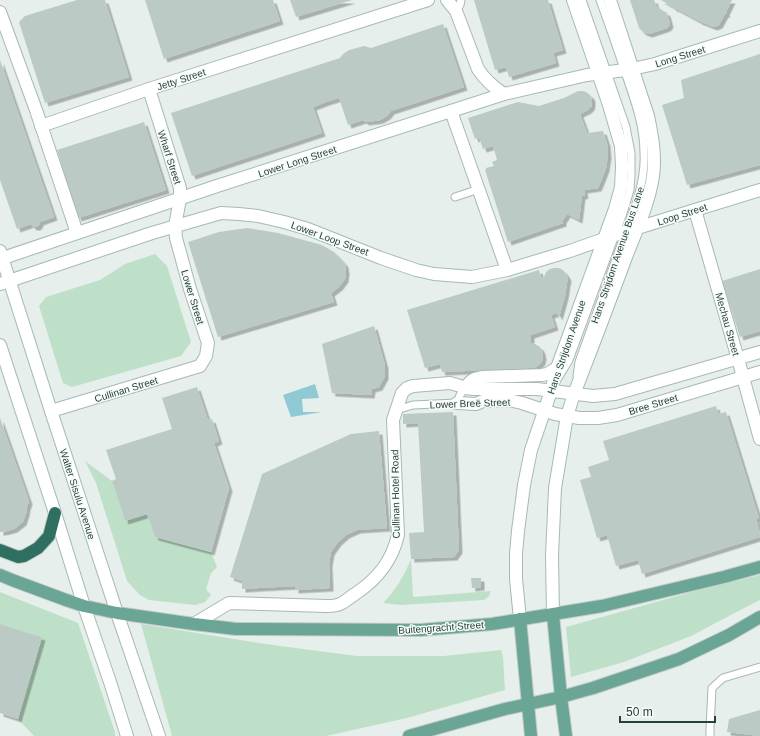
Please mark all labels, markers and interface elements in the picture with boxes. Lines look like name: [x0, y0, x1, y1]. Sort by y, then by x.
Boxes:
street label: Long Street: [654, 44, 707, 69]
street label: Jetty Street: [155, 66, 207, 93]
street label: Wharf Street: [156, 129, 183, 186]
street label: Lower Long Street: [257, 144, 338, 179]
street label: Hans Strijdom Avenue Bus Lane: [589, 185, 646, 325]
street label: Loop Street: [656, 201, 709, 228]
street label: Lower Loop Street: [290, 219, 370, 258]
street label: Lower Street: [179, 268, 206, 326]
street label: Mechau Street: [713, 291, 742, 357]
street label: Hans Strijdom Avenue: [545, 298, 588, 396]
street label: Cullinan Street: [93, 375, 159, 404]
street label: Bree Street: [627, 392, 679, 417]
street label: Lower Breë Street: [430, 397, 511, 410]
street label: Walter Sisulu Avenue: [58, 448, 97, 541]
street label: Cullinan Hotel Road: [389, 449, 402, 539]
street label: Buitengracht Street: [398, 619, 484, 636]
scale bar: [620, 698, 715, 724]
text: 50 m: [626, 705, 653, 719]

